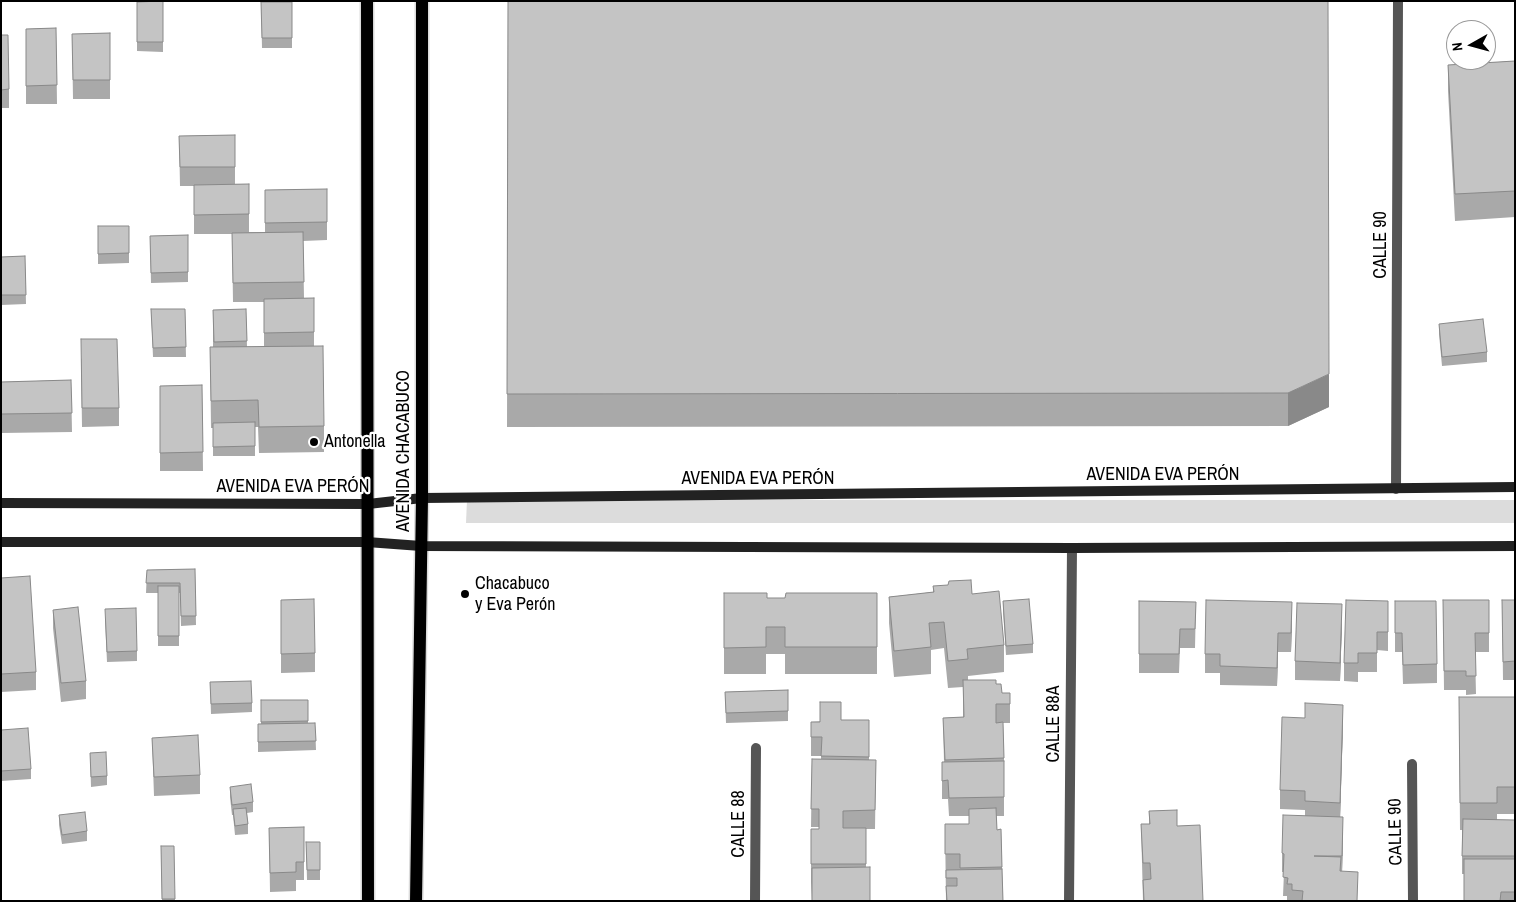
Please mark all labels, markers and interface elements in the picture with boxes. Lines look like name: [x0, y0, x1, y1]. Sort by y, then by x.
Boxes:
north arrow: [1446, 20, 1496, 70]
text: N: [1448, 41, 1467, 52]
street label: CALLE 90: [1370, 211, 1392, 279]
street label: AVENIDA CHACABUCO: [393, 370, 415, 532]
place label: Antonella: [324, 431, 386, 453]
marker: Antonella: [308, 436, 320, 448]
street label: AVENIDA EVA PERÓN: [1087, 464, 1239, 486]
street label: AVENIDA EVA PERÓN: [682, 468, 834, 490]
street label: AVENIDA EVA PERÓN: [217, 476, 369, 498]
place label: Chacabuco y Eva Perón: [475, 573, 555, 616]
marker: Chacabuco y Eva Perón: [459, 588, 471, 600]
street label: CALLE 88A: [1043, 685, 1065, 763]
street label: CALLE 88: [728, 790, 750, 858]
street label: CALLE 90: [1385, 798, 1407, 866]

